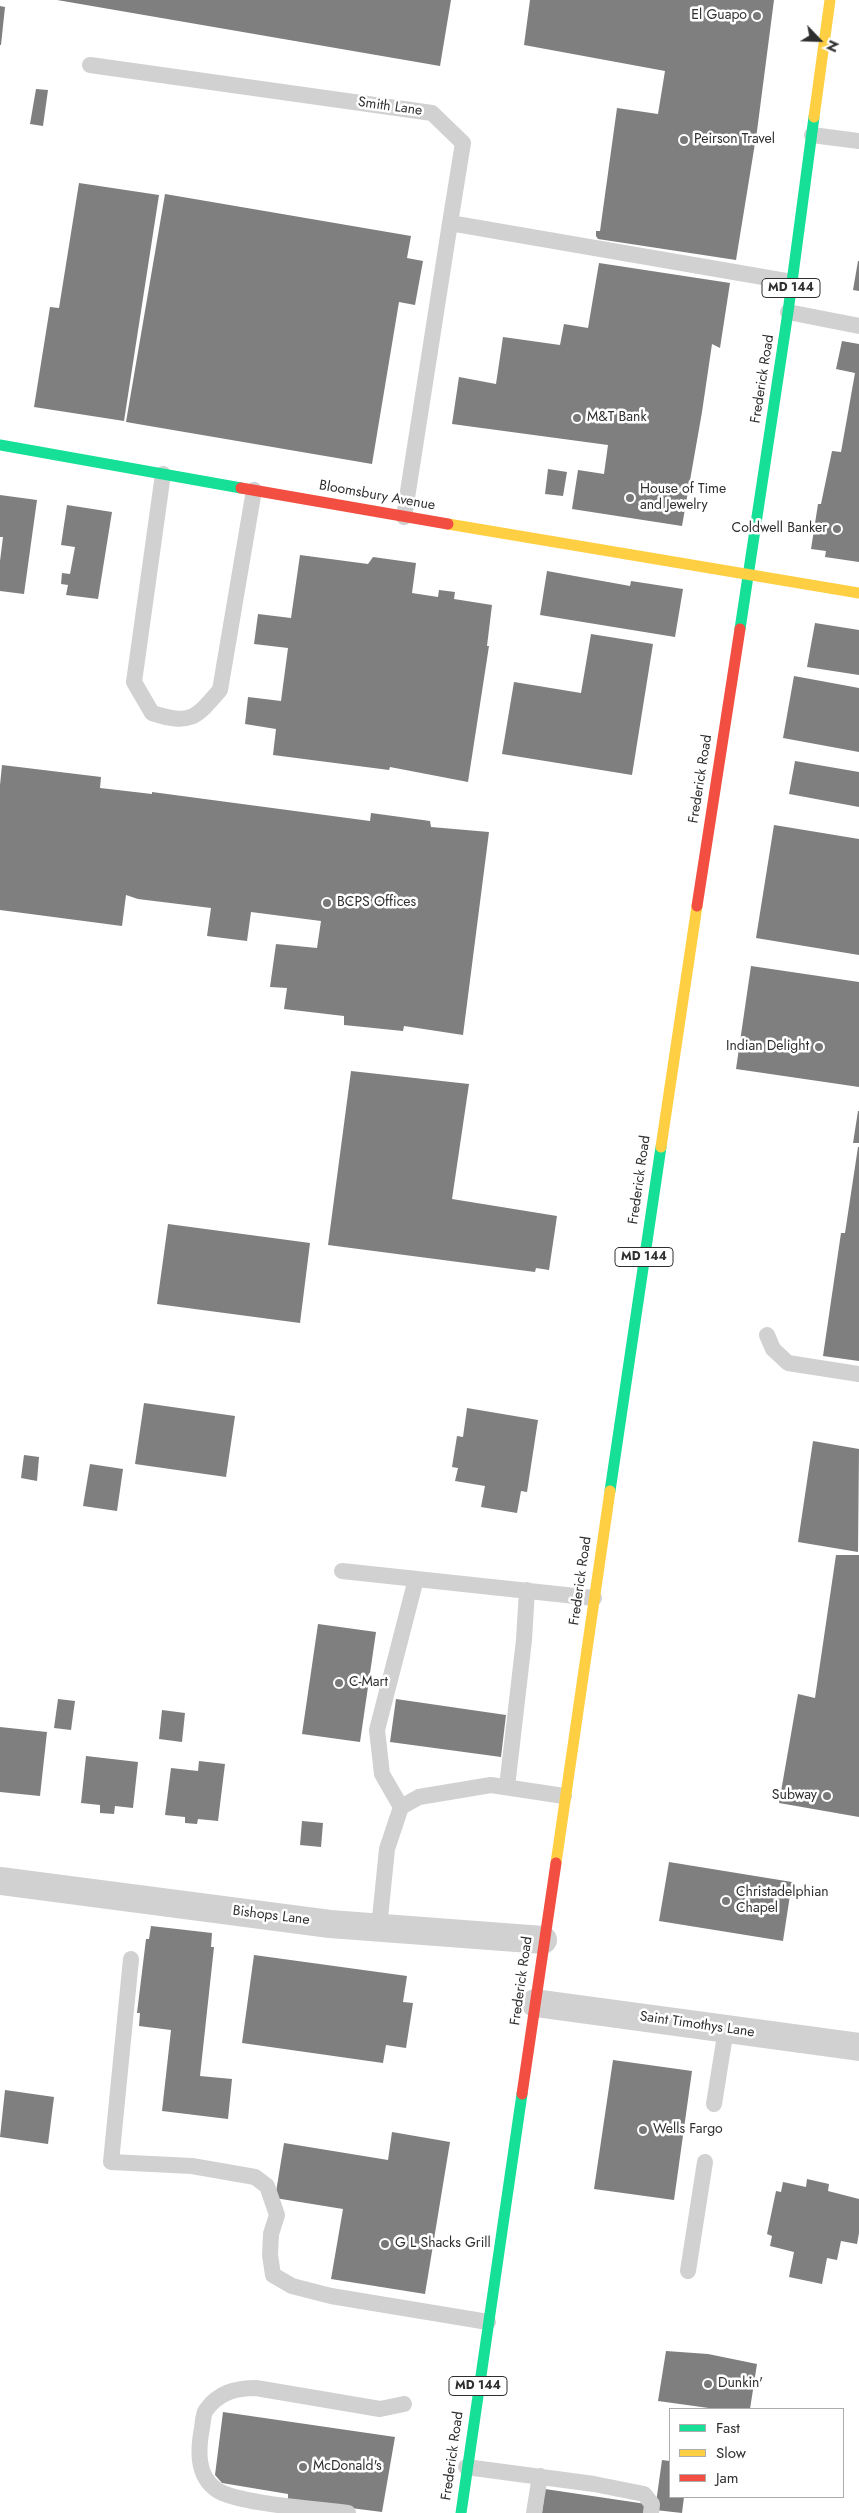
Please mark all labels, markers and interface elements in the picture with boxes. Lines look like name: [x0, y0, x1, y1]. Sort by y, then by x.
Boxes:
place label: El Guapo: [691, 8, 747, 24]
marker: El Guapo: [751, 10, 763, 22]
north arrow: [794, 15, 844, 65]
text: N: [821, 37, 844, 55]
street label: Smith Lane: [357, 94, 423, 120]
place label: Peirson Travel: [694, 132, 775, 148]
marker: Peirson Travel: [678, 134, 690, 146]
road number: MD 144: [762, 278, 820, 298]
street label: Frederick Road: [748, 334, 778, 424]
place label: M&T Bank: [587, 410, 647, 426]
marker: M&T Bank: [571, 412, 583, 424]
street label: Bloomsbury Avenue: [318, 478, 436, 514]
place label: House of Time and Jewelry: [640, 482, 726, 514]
marker: House of Time and Jewelry: [624, 492, 636, 504]
place label: Coldwell Banker: [732, 521, 827, 537]
marker: Coldwell Banker: [831, 523, 843, 535]
street label: Frederick Road: [686, 734, 716, 824]
place label: BCPS Offices: [337, 895, 416, 911]
marker: BCPS Offices: [321, 897, 333, 909]
place label: Indian Delight: [726, 1039, 809, 1055]
marker: Indian Delight: [813, 1041, 825, 1053]
street label: Frederick Road: [625, 1135, 655, 1225]
road number: MD 144: [615, 1248, 673, 1266]
street label: Frederick Road: [566, 1536, 596, 1626]
place label: C-Mart: [349, 1675, 388, 1691]
marker: C-Mart: [333, 1677, 345, 1689]
place label: Subway: [772, 1788, 817, 1804]
marker: Subway: [821, 1790, 833, 1802]
place label: Christadelphian Chapel: [736, 1885, 829, 1918]
marker: Christadelphian Chapel: [720, 1895, 732, 1907]
street label: Bishops Lane: [232, 1903, 310, 1929]
street label: Frederick Road: [507, 1936, 537, 2026]
street label: Saint Timothys Lane: [638, 2009, 756, 2041]
place label: Wells Fargo: [653, 2122, 723, 2138]
marker: Wells Fargo: [637, 2124, 649, 2136]
place label: G L Shacks Grill: [395, 2236, 491, 2252]
marker: G L Shacks Grill: [379, 2238, 391, 2250]
road number: MD 144: [449, 2376, 507, 2396]
place label: Dunkin': [718, 2376, 763, 2392]
marker: Dunkin': [702, 2378, 714, 2390]
legend: [669, 2408, 844, 2498]
street label: Frederick Road: [438, 2411, 468, 2501]
text: Fast: [716, 2417, 740, 2439]
text: Slow: [716, 2442, 746, 2464]
place label: McDonald's: [313, 2459, 382, 2475]
marker: McDonald's: [297, 2461, 309, 2473]
text: Jam: [716, 2467, 739, 2489]

